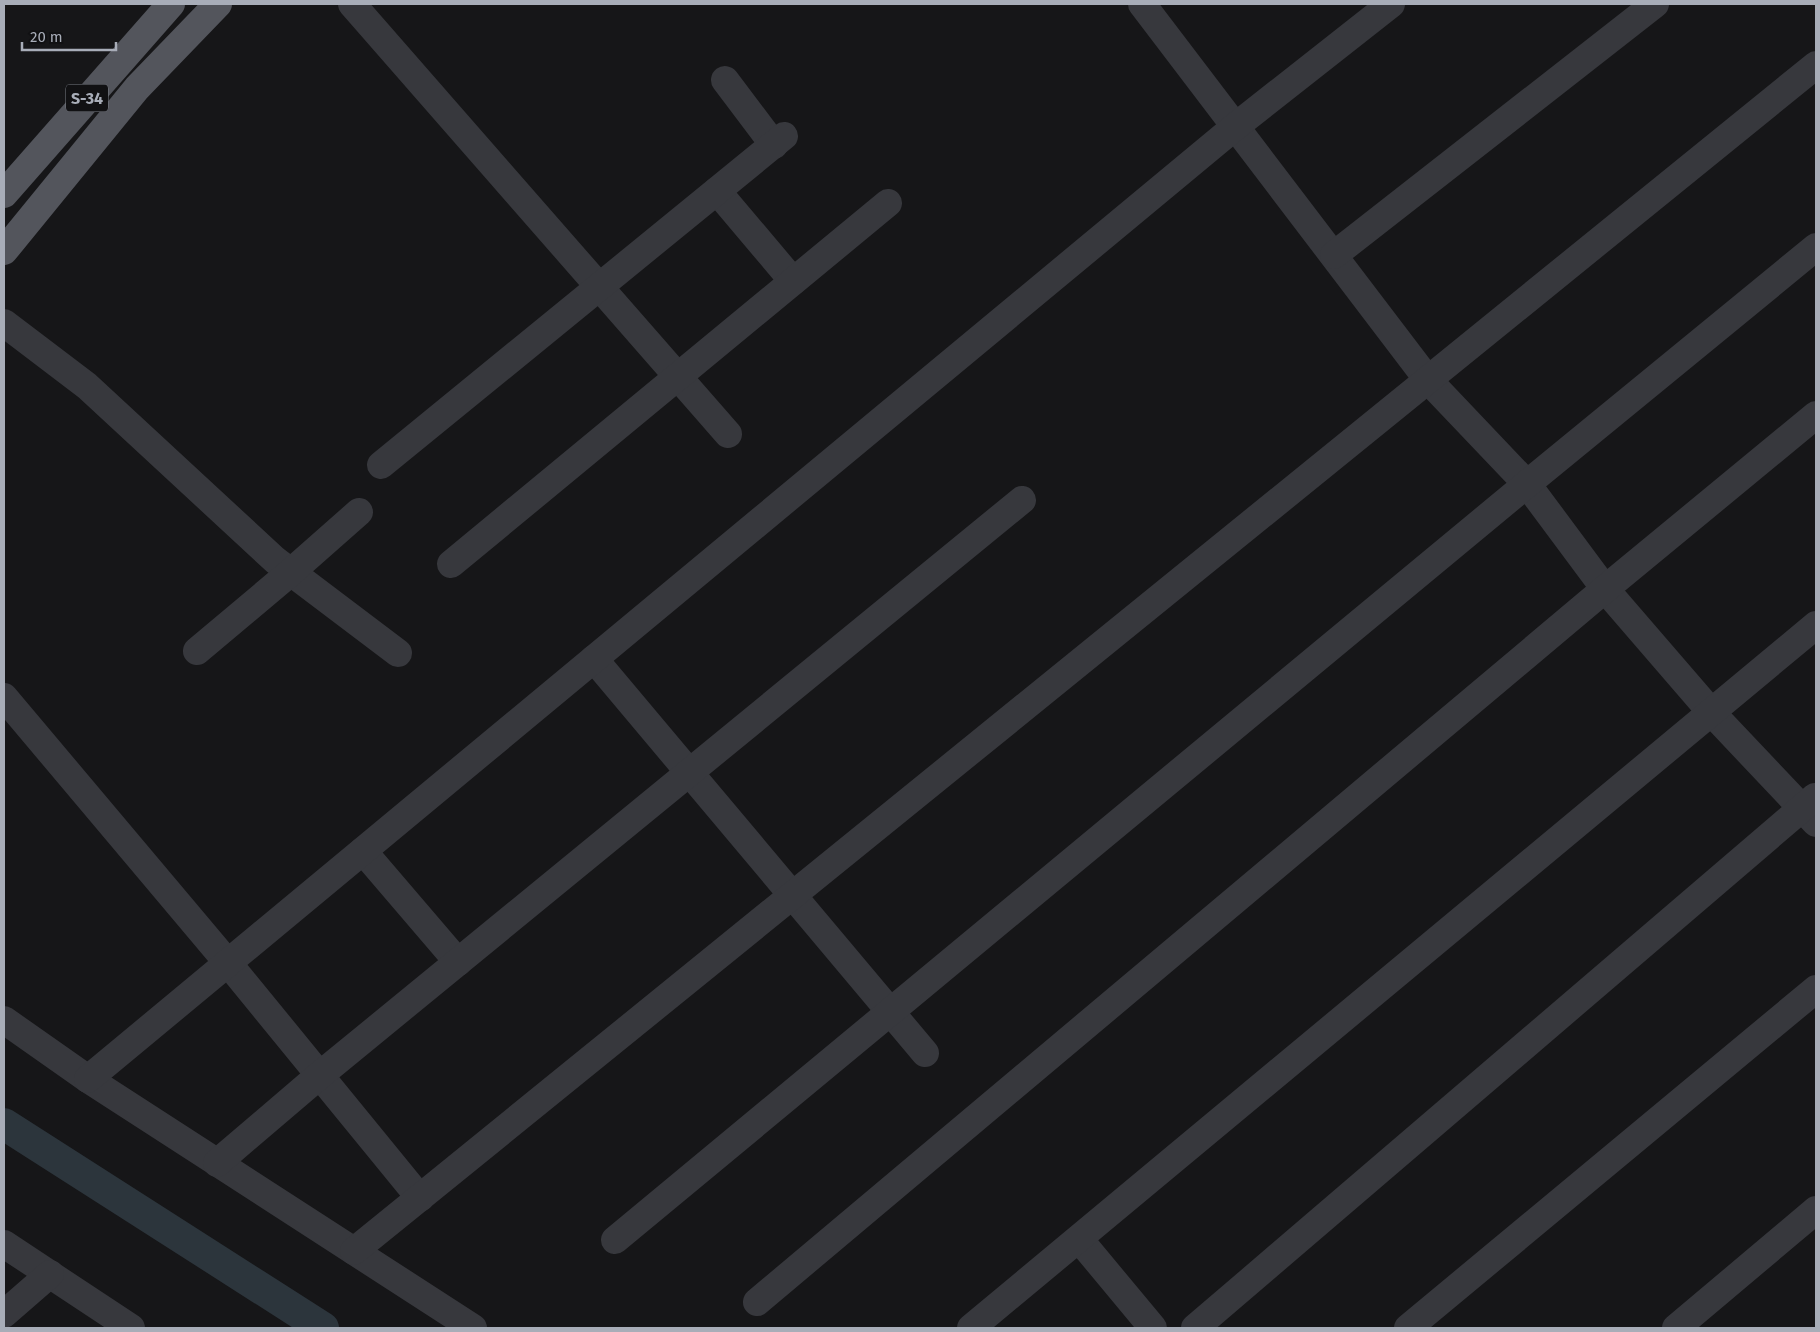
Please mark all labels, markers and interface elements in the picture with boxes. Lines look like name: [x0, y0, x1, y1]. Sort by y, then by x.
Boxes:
scale bar: [22, 20, 116, 52]
text: 20 m: [30, 28, 63, 46]
road number: S-34: [66, 85, 108, 112]

